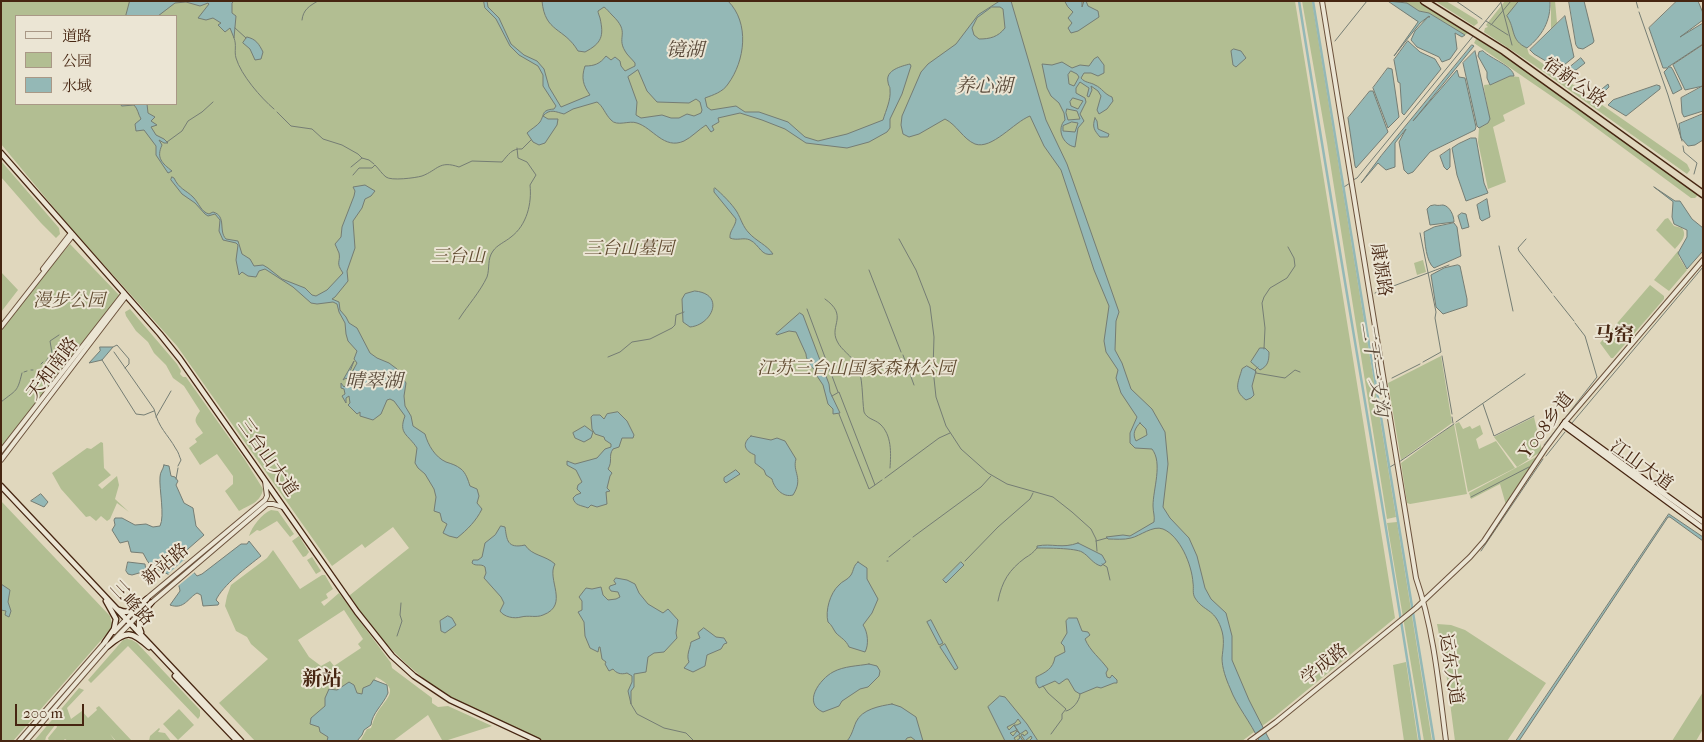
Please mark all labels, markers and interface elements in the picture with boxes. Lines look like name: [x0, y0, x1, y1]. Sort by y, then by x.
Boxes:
legend: [15, 15, 178, 105]
text: 道路: [62, 27, 92, 45]
water label: 镜湖: [666, 40, 704, 62]
text: 公园: [62, 52, 92, 70]
street label: 宿新公路: [1538, 54, 1610, 112]
water label: 养心湖: [956, 76, 1012, 98]
text: 水域: [62, 77, 92, 95]
park label: 三台山墓园: [584, 239, 674, 261]
street label: 康源路: [1365, 242, 1395, 298]
park label: 三台山: [431, 247, 485, 269]
park label: 漫步公园: [33, 291, 105, 313]
water label: 二干一支沟: [1354, 320, 1392, 418]
district label: 马窑: [1594, 324, 1634, 348]
street label: 天和南路: [23, 334, 83, 404]
park label: 江苏三台山国家森林公园: [757, 359, 955, 381]
water label: 晴翠湖: [346, 371, 402, 393]
street label: Y008乡道: [1515, 389, 1579, 463]
street label: 三台山大道: [232, 415, 302, 501]
street label: 江山大道: [1606, 436, 1676, 496]
street label: 新站路: [138, 539, 194, 591]
street label: 三峰路: [105, 577, 157, 631]
street label: 运东大道: [1434, 632, 1466, 706]
street label: 学成路: [1297, 640, 1353, 690]
district label: 新站: [302, 668, 342, 692]
scale bar: [18, 694, 86, 726]
text: 200 m: [23, 704, 63, 722]

